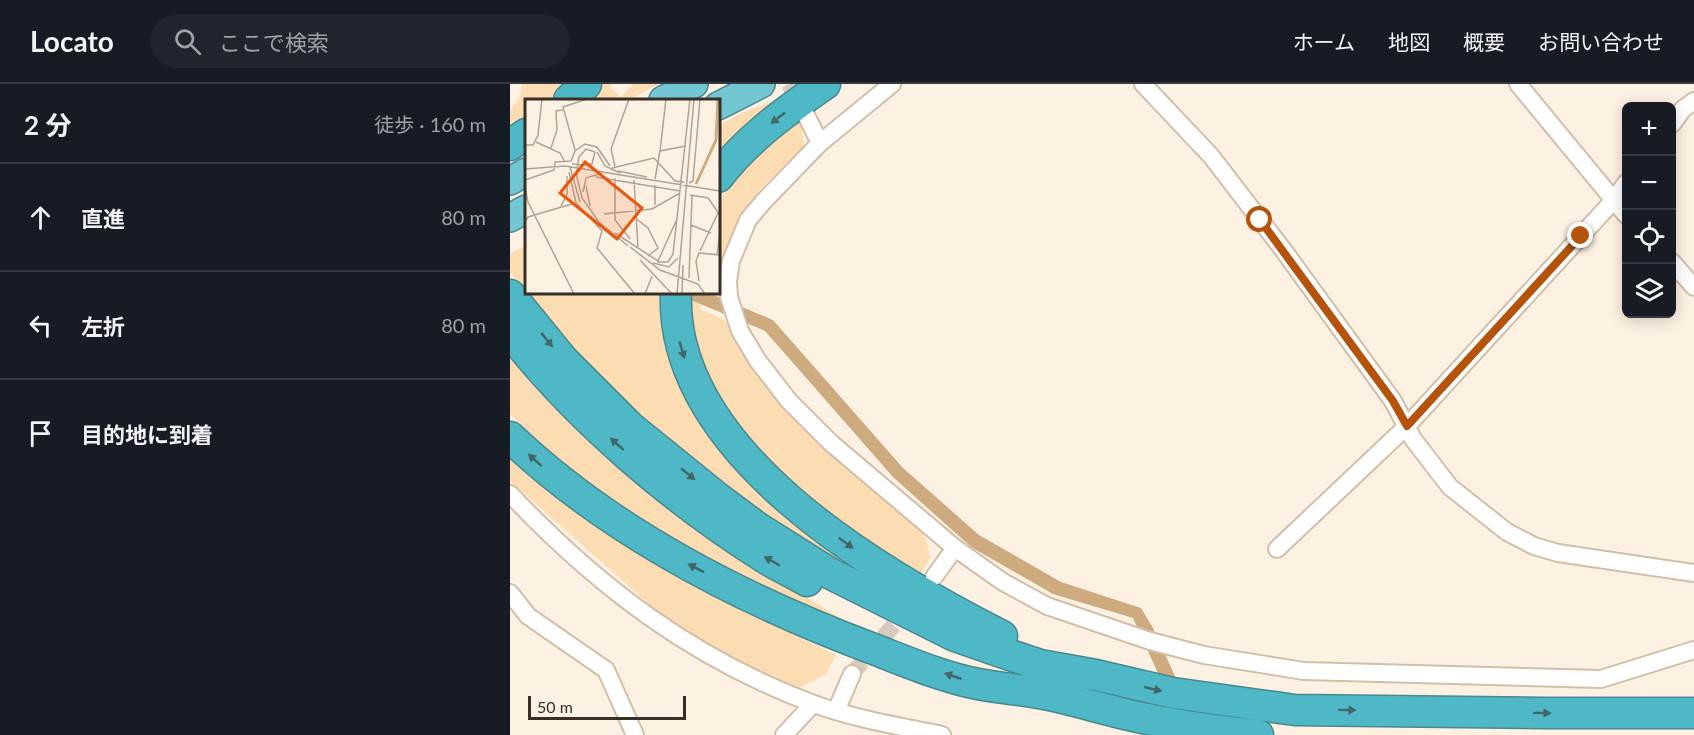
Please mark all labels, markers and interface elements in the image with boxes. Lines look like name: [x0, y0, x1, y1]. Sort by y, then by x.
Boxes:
search box: [150, 14, 570, 68]
text: Locato: [30, 24, 114, 58]
icon: search: [171, 25, 204, 58]
text: ここで検索: [219, 29, 329, 56]
text: ホーム: [1293, 29, 1355, 54]
text: 地図: [1388, 29, 1430, 54]
text: 概要: [1463, 29, 1505, 54]
text: お問い合わせ: [1538, 29, 1664, 54]
inset map: [525, 99, 720, 294]
map controls: [1622, 102, 1676, 318]
button: +: [1622, 102, 1676, 156]
text: 2 分: [24, 109, 71, 141]
text: 徒歩 · 160 m: [374, 112, 486, 136]
one-way arrow: [770, 112, 785, 124]
button: −: [1622, 156, 1676, 210]
icon: ahead: [24, 201, 57, 234]
text: 直進: [81, 205, 125, 232]
text: 80 m: [441, 205, 486, 229]
route start: [1246, 206, 1272, 232]
button: locate: [1622, 210, 1676, 264]
route end: [1567, 222, 1593, 248]
button: layers: [1622, 264, 1676, 318]
icon: left: [24, 309, 57, 342]
text: 左折: [81, 313, 125, 340]
text: 80 m: [441, 313, 486, 337]
one-way arrow: [540, 332, 553, 348]
one-way arrow: [678, 341, 688, 359]
icon: arrive: [24, 417, 57, 450]
text: 目的地に到着: [81, 421, 213, 448]
one-way arrow: [609, 437, 625, 450]
one-way arrow: [528, 454, 543, 467]
one-way arrow: [680, 468, 695, 480]
one-way arrow: [838, 537, 854, 549]
one-way arrow: [763, 556, 780, 566]
one-way arrow: [688, 564, 705, 573]
one-way arrow: [944, 671, 962, 681]
one-way arrow: [1144, 684, 1162, 694]
scale bar: [528, 693, 686, 720]
text: 50 m: [537, 697, 573, 716]
one-way arrow: [1337, 706, 1356, 715]
one-way arrow: [1532, 708, 1551, 718]

